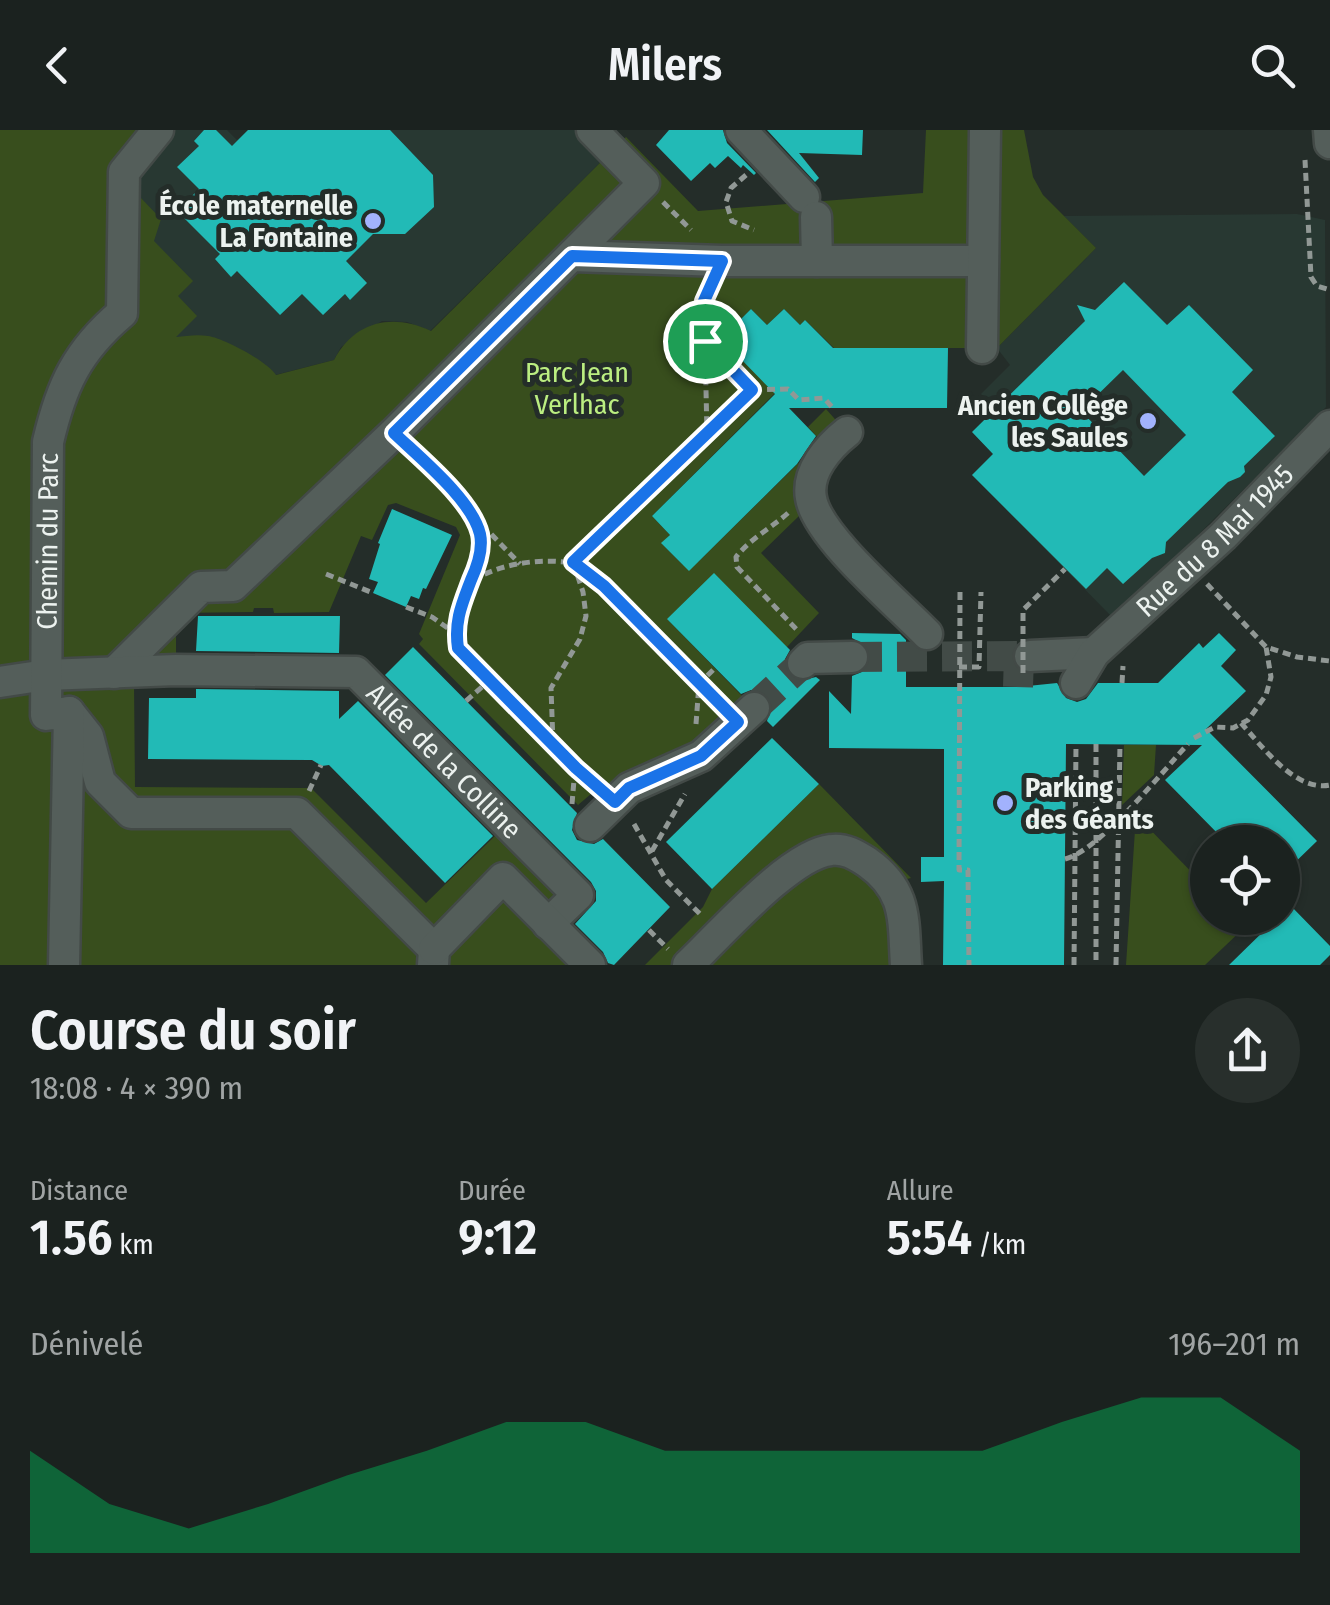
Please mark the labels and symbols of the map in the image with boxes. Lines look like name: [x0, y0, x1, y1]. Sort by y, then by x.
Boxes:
place label: École maternelle La Fontaine: [159, 188, 353, 254]
marker: École maternelle La Fontaine: [362, 210, 384, 232]
pin: [663, 299, 748, 384]
park label: Parc Jean Verlhac: [525, 356, 629, 421]
place label: Ancien Collège les Saules: [957, 389, 1128, 454]
marker: Ancien Collège les Saules: [1137, 410, 1159, 432]
street label: Chemin du Parc: [31, 453, 65, 630]
street label: Rue du 8 Mai 1945: [1130, 458, 1300, 624]
street label: Allée de la Colline: [360, 677, 528, 846]
place label: Parking des Géants: [1025, 771, 1154, 836]
marker: Parking des Géants: [994, 792, 1016, 814]

